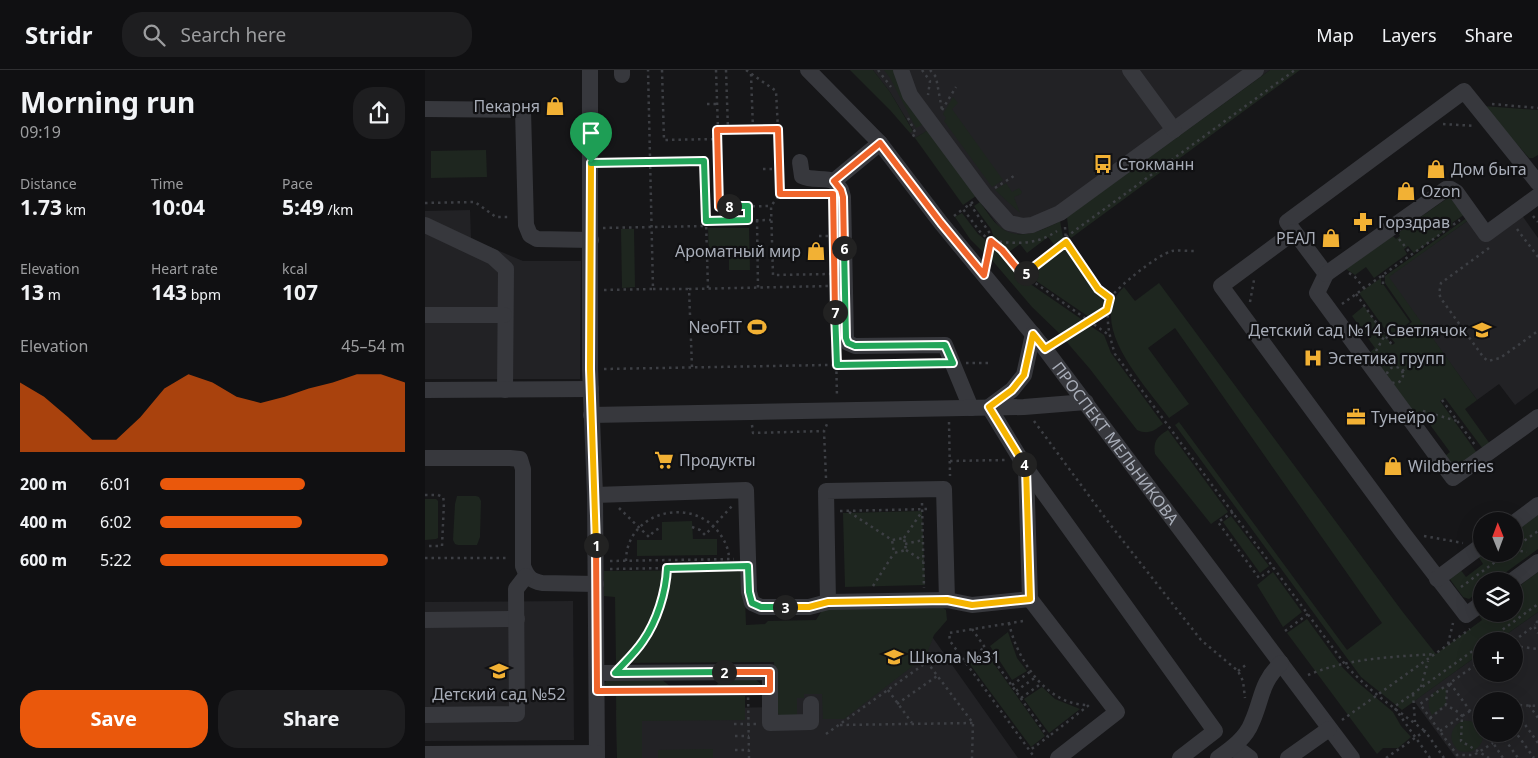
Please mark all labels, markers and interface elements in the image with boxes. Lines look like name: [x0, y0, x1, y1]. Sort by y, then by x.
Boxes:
search box: [122, 12, 472, 57]
text: Stridr: [25, 18, 92, 51]
icon: search: [140, 21, 168, 49]
text: Search here: [180, 22, 286, 48]
text: Map: [1316, 23, 1354, 47]
text: Layers: [1382, 23, 1437, 47]
text: Share: [1465, 23, 1513, 47]
text: Morning run: [20, 83, 195, 121]
button: share: [353, 87, 405, 139]
place label: Пекарня: [474, 95, 540, 117]
shop icon: Пекарня: [544, 95, 566, 117]
pin: [570, 112, 612, 163]
icon: arrive: [577, 119, 605, 147]
text: 09:19: [20, 121, 61, 143]
bus stop icon: Стокманн: [1092, 153, 1114, 175]
place label: Стокманн: [1118, 153, 1194, 175]
shop icon: Дом быта: [1425, 158, 1447, 180]
place label: Дом быта: [1451, 158, 1527, 180]
text: Distance: [20, 174, 77, 193]
text: Time: [151, 174, 183, 193]
text: Pace: [282, 174, 313, 193]
shop icon: Ozon: [1395, 180, 1417, 202]
place label: Ozon: [1421, 180, 1461, 202]
text: 1.73: [20, 193, 62, 221]
text: 10:04: [151, 193, 205, 221]
text: 5:49: [282, 193, 324, 221]
pin: 8: [717, 194, 741, 218]
text: 8: [725, 197, 734, 216]
text: km: [62, 200, 86, 219]
text: /km: [324, 200, 353, 219]
pharmacy icon: Горздрав: [1352, 211, 1374, 233]
place label: Горздрав: [1378, 211, 1450, 233]
place label: РЕАЛ: [1276, 227, 1316, 249]
shop icon: РЕАЛ: [1320, 227, 1342, 249]
pin: 6: [831, 236, 857, 260]
text: 6: [840, 239, 849, 258]
place label: Ароматный мир: [675, 240, 801, 262]
shop icon: Ароматный мир: [805, 240, 827, 262]
text: Elevation: [20, 259, 80, 278]
text: Heart rate: [151, 259, 218, 278]
text: kcal: [282, 259, 308, 278]
pin: 5: [1013, 260, 1039, 286]
text: 5: [1022, 264, 1031, 283]
text: 13: [20, 278, 44, 306]
text: 143: [151, 278, 187, 306]
text: 107: [282, 278, 318, 306]
text: m: [44, 285, 61, 304]
text: bpm: [187, 285, 221, 304]
pin: 7: [823, 300, 847, 324]
text: 7: [831, 303, 840, 322]
place label: NeoFIT: [689, 316, 742, 338]
sports icon: NeoFIT: [746, 316, 768, 338]
place label: Детский сад №14 Светлячок: [1249, 319, 1467, 341]
school or university icon: Детский сад №14 Светлячок: [1471, 319, 1493, 341]
text: Elevation: [20, 335, 88, 357]
text: 45–54 m: [341, 335, 405, 357]
hospital icon: Эстетика групп: [1302, 347, 1324, 369]
place label: Эстетика групп: [1328, 347, 1445, 369]
street label: ПРОСПЕКТ МЕЛЬНИКОВА: [1047, 357, 1184, 530]
office icon: Тунейро: [1345, 406, 1367, 428]
place label: Тунейро: [1371, 406, 1436, 428]
supermarket icon: Продукты: [653, 449, 675, 471]
place label: Продукты: [679, 449, 756, 471]
pin: 4: [1011, 452, 1037, 476]
text: 4: [1020, 455, 1029, 474]
shop icon: Wildberries: [1382, 455, 1404, 477]
place label: Wildberries: [1408, 455, 1494, 477]
text: 200 m: [20, 473, 67, 495]
text: 6:01: [100, 473, 132, 495]
text: 400 m: [20, 511, 67, 533]
text: 6:02: [100, 511, 132, 533]
north arrow: [1473, 512, 1523, 562]
map controls: [1473, 512, 1523, 742]
pin: 1: [583, 532, 609, 558]
text: 1: [592, 536, 601, 555]
text: 600 m: [20, 549, 67, 571]
text: 5:22: [100, 549, 132, 571]
button: layers: [1473, 572, 1523, 622]
pin: 3: [773, 594, 797, 620]
text: 3: [781, 598, 790, 617]
button: +: [1473, 632, 1523, 682]
school or university icon: Школа №31: [883, 646, 905, 668]
place label: Школа №31: [909, 646, 1000, 668]
school or university icon: Детский сад №52: [488, 660, 510, 682]
pin: 2: [711, 660, 737, 684]
text: 2: [720, 663, 729, 682]
place label: Детский сад №52: [432, 683, 566, 705]
button: Save: [20, 690, 208, 748]
button: Share: [218, 690, 405, 748]
button: −: [1473, 692, 1523, 742]

